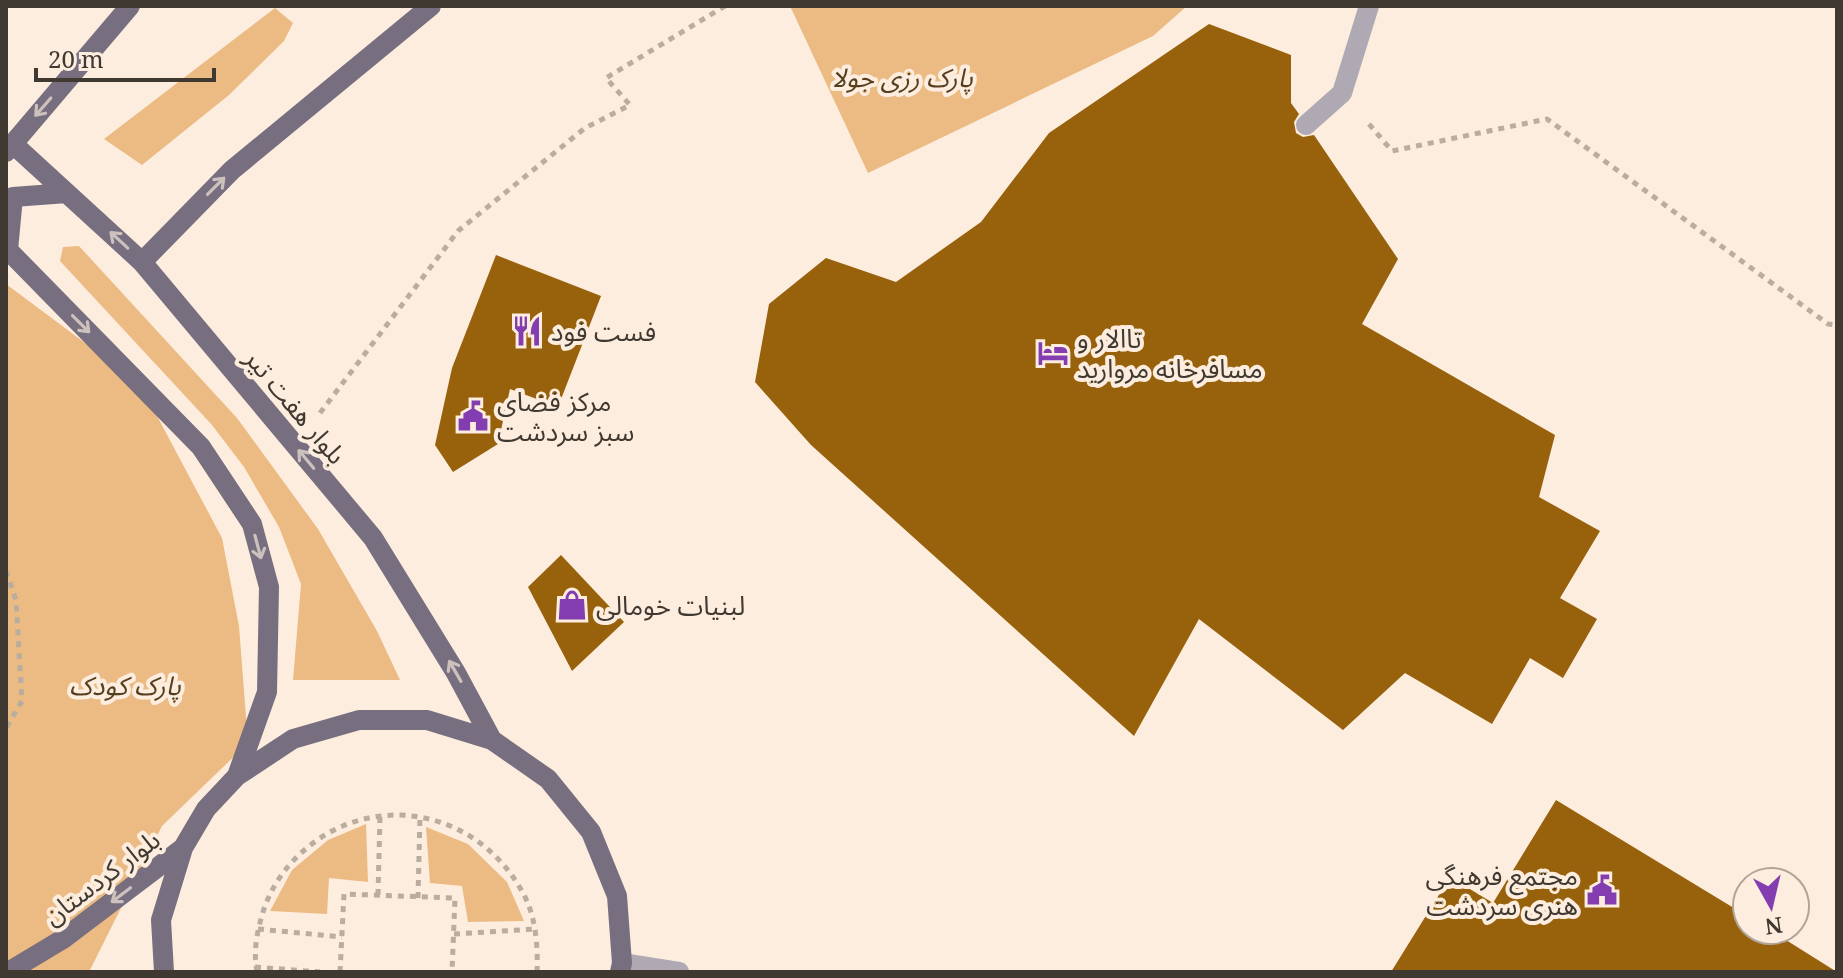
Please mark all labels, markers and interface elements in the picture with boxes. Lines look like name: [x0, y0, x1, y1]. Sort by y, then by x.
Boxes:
scale bar: [36, 32, 214, 82]
text: 20 m: [48, 42, 104, 75]
park label: پارک رزی جولا: [831, 59, 973, 95]
one-way arrow: [34, 97, 52, 117]
one-way arrow: [206, 177, 225, 196]
one-way arrow: [109, 231, 129, 250]
place label: فست فود: [551, 313, 656, 349]
one-way arrow: [71, 314, 90, 334]
restaurant icon: فست فود: [510, 314, 544, 348]
place label: تاالار و مسافرخانه مروارید: [1077, 320, 1263, 386]
hotel icon: تاالار و مسافرخانه مروارید: [1036, 336, 1070, 370]
street label: بلوار هفت تیر: [236, 340, 355, 471]
place label: مرکز فضای سبز سردشت: [497, 383, 634, 449]
public building icon: مرکز فضای سبز سردشت: [456, 399, 490, 433]
one-way arrow: [297, 449, 315, 469]
one-way arrow: [251, 533, 266, 559]
place label: لبنیات خومالی: [596, 587, 745, 623]
shop icon: لبنیات خومالی: [555, 588, 589, 622]
one-way arrow: [447, 660, 462, 684]
park label: پارک کودک: [69, 667, 181, 703]
street label: بلوار کردستان: [35, 821, 167, 933]
place label: مجتمع فرهنگی هنری سردشت: [1425, 857, 1578, 923]
north arrow: [1731, 866, 1811, 946]
public building icon: مجتمع فرهنگی هنری سردشت: [1585, 873, 1619, 907]
one-way arrow: [111, 886, 132, 903]
text: N: [1763, 911, 1785, 943]

